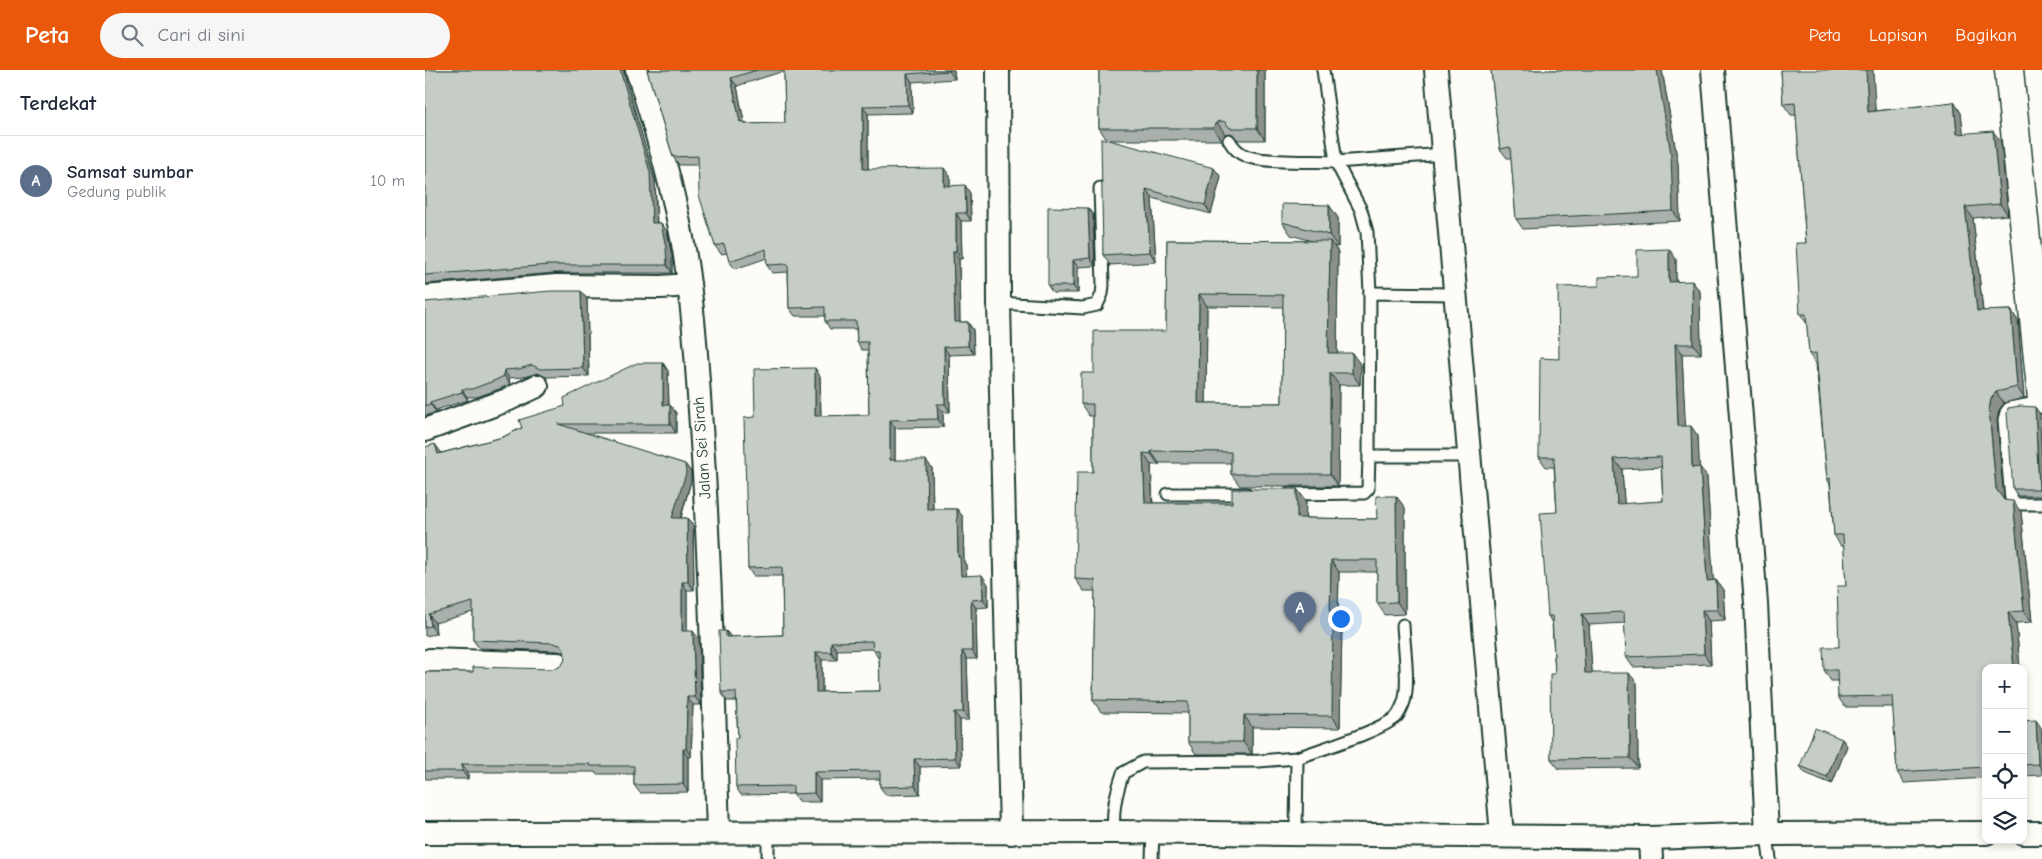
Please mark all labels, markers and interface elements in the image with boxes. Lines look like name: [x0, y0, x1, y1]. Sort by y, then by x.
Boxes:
search box: [100, 13, 450, 58]
text: Peta: [25, 21, 70, 49]
icon: search: [118, 21, 146, 49]
text: Cari di sini: [158, 24, 245, 46]
text: Peta: [1809, 25, 1841, 46]
text: Lapisan: [1869, 25, 1927, 46]
text: Bagikan: [1955, 25, 2017, 46]
text: Terdekat: [20, 91, 96, 115]
text: Samsat sumbar: [67, 161, 193, 183]
text: A: [32, 172, 40, 190]
text: 10 m: [370, 172, 405, 190]
text: Gedung publik: [67, 183, 166, 201]
street label: Jalan Sei Sirah: [689, 396, 715, 500]
pin: A: [1284, 592, 1316, 633]
your location: [1328, 606, 1354, 632]
map controls: [1982, 664, 2027, 844]
button: +: [1982, 664, 2027, 709]
button: −: [1982, 709, 2027, 754]
button: locate: [1982, 754, 2027, 799]
button: layers: [1982, 799, 2027, 844]

